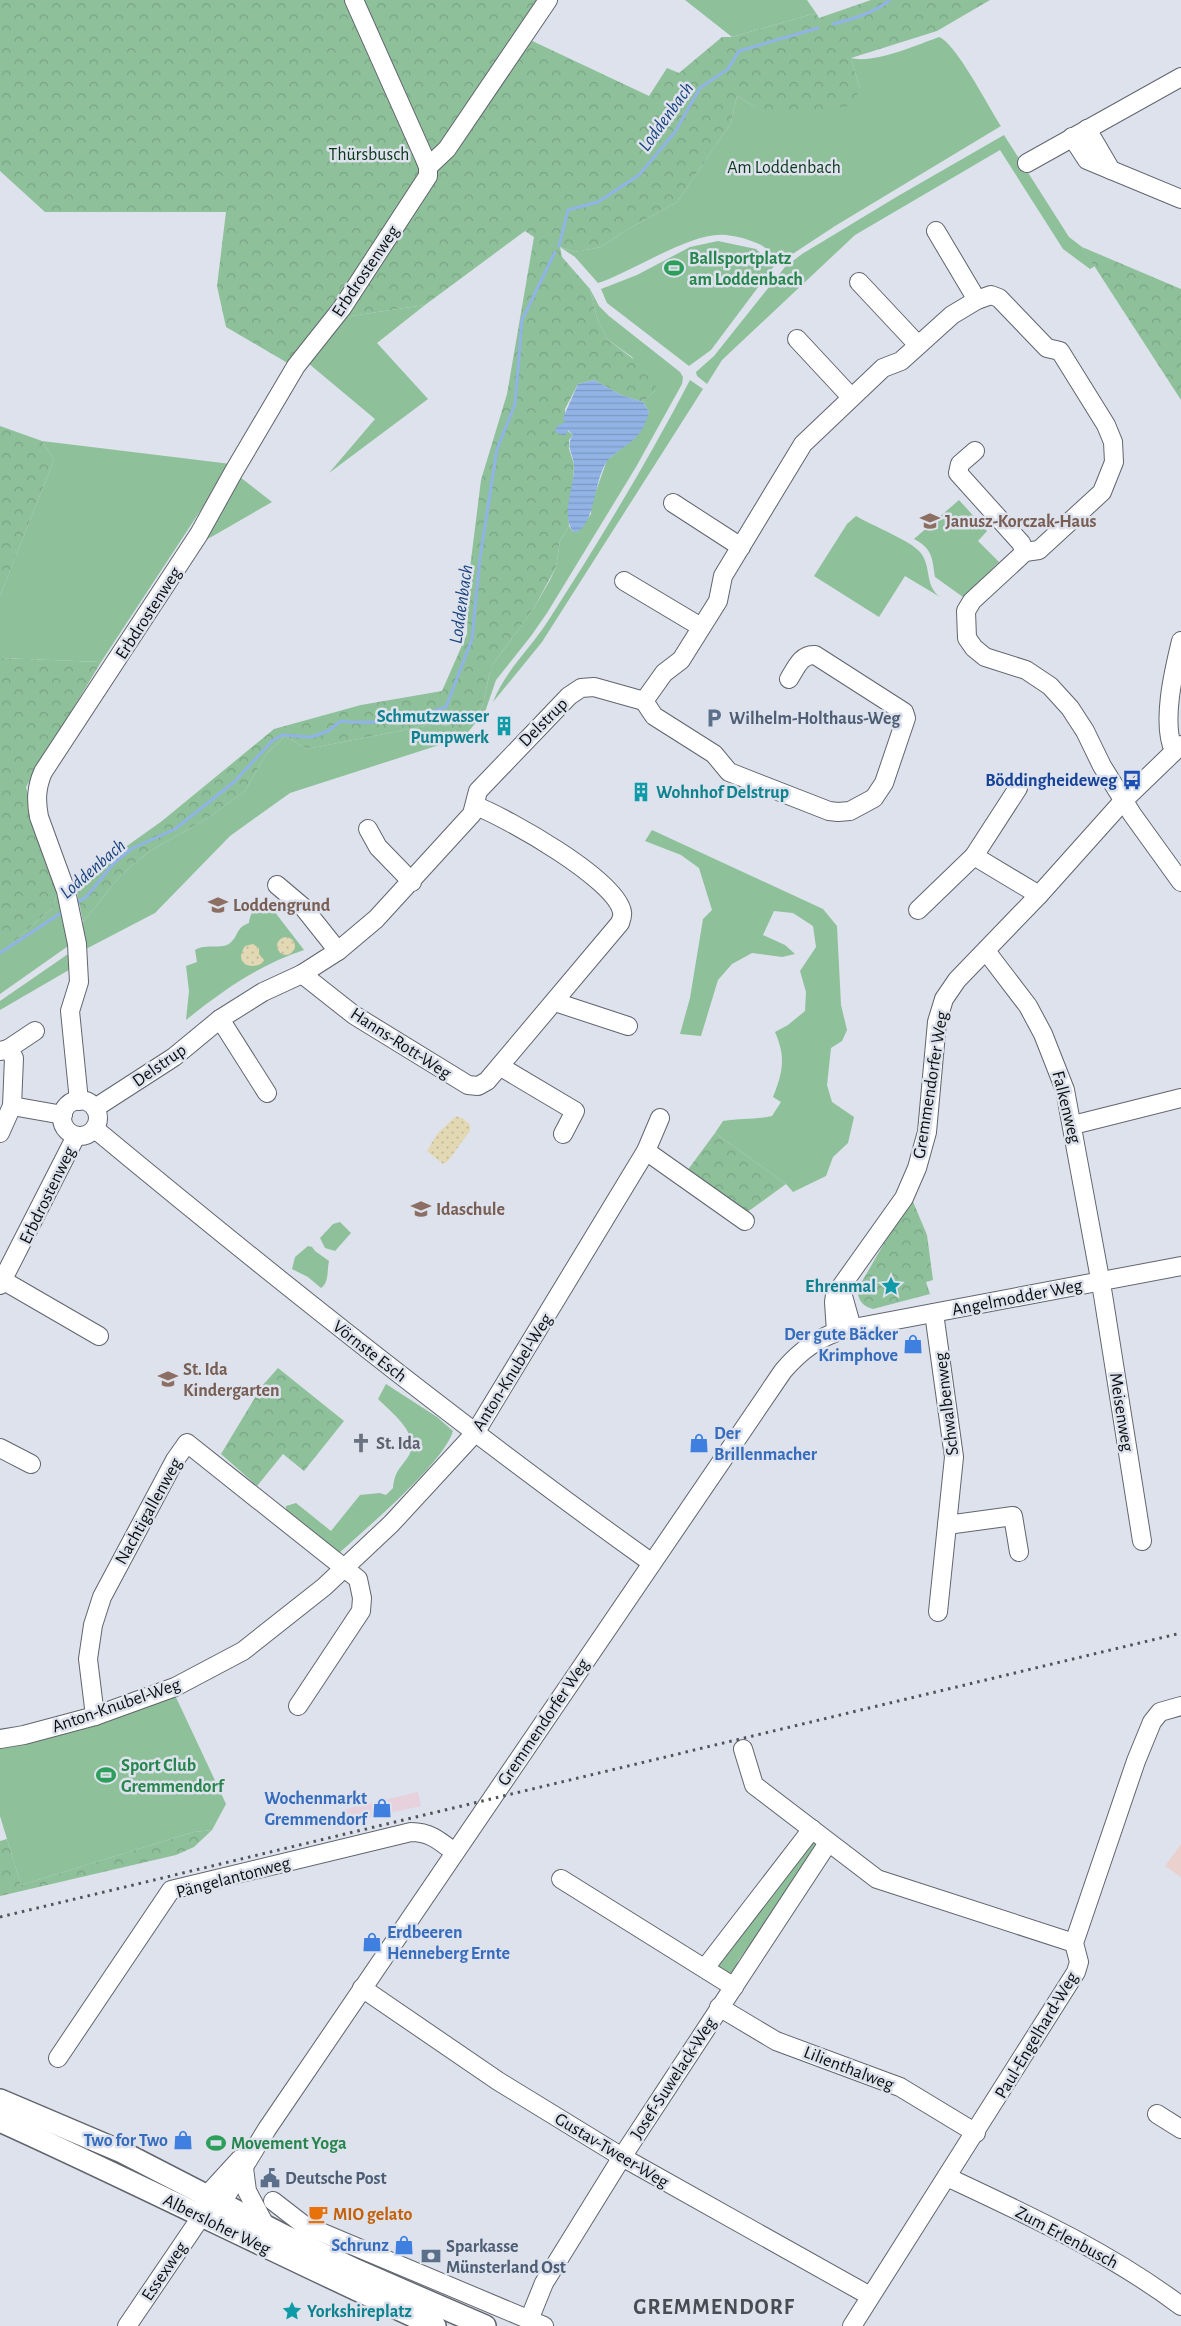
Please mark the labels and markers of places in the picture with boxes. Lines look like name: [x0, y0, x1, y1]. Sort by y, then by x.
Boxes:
place label: Ballsportplatz am Loddenbach: [689, 250, 803, 289]
sports icon: Ballsportplatz am Loddenbach: [663, 257, 685, 279]
school or university icon: Janusz-Korczak-Haus: [919, 510, 941, 532]
place label: Janusz-Korczak-Haus: [945, 513, 1097, 531]
parking icon: Wilhelm-Holthaus-Weg: [703, 707, 725, 729]
place label: Schmutzwasser Pumpwerk: [377, 708, 490, 747]
place label: Wilhelm-Holthaus-Weg: [729, 710, 901, 728]
building icon: Schmutzwasser Pumpwerk: [493, 715, 515, 737]
bus stop icon: Böddingheideweg: [1121, 769, 1143, 791]
place label: Böddingheideweg: [985, 772, 1118, 790]
building icon: Wohnhof Delstrup: [630, 781, 652, 803]
place label: Wohnhof Delstrup: [656, 784, 789, 802]
school or university icon: Loddengrund: [207, 894, 229, 916]
place label: Loddengrund: [233, 897, 331, 915]
school or university icon: Idaschule: [410, 1198, 432, 1220]
place label: Idaschule: [436, 1201, 505, 1219]
place icon: Ehrenmal: [880, 1275, 902, 1297]
place label: Ehrenmal: [805, 1278, 876, 1296]
place label: Der gute Bäcker Krimphove: [784, 1326, 899, 1365]
shop icon: Der gute Bäcker Krimphove: [902, 1333, 924, 1355]
place label: St. Ida Kindergarten: [183, 1361, 280, 1400]
school or university icon: St. Ida Kindergarten: [157, 1368, 179, 1390]
place label: Der Brillenmacher: [714, 1425, 818, 1464]
church icon: St. Ida: [350, 1432, 372, 1454]
shop icon: Der Brillenmacher: [688, 1432, 710, 1454]
place label: St. Ida: [376, 1435, 421, 1453]
place label: Sport Club Gremmendorf: [121, 1757, 226, 1796]
sports icon: Sport Club Gremmendorf: [95, 1764, 117, 1786]
place label: Wochenmarkt Gremmendorf: [264, 1790, 369, 1829]
shop icon: Wochenmarkt Gremmendorf: [371, 1797, 393, 1819]
place label: Erdbeeren Henneberg Ernte: [387, 1924, 510, 1963]
shop icon: Erdbeeren Henneberg Ernte: [361, 1931, 383, 1953]
shop icon: Two for Two: [172, 2129, 194, 2151]
place label: Two for Two: [83, 2132, 168, 2150]
sports icon: Movement Yoga: [205, 2132, 227, 2154]
place label: Movement Yoga: [231, 2135, 347, 2153]
public building icon: Deutsche Post: [259, 2167, 281, 2189]
place label: Deutsche Post: [285, 2170, 387, 2188]
cafe icon: MIO gelato: [307, 2203, 329, 2225]
place label: MIO gelato: [333, 2206, 412, 2224]
shop icon: Schrunz: [393, 2234, 415, 2256]
place label: Schrunz: [331, 2237, 389, 2255]
place label: Sparkasse Münsterland Ost: [446, 2238, 566, 2277]
bank icon: Sparkasse Münsterland Ost: [420, 2245, 442, 2267]
place icon: Yorkshireplatz: [281, 2300, 303, 2322]
place label: Yorkshireplatz: [307, 2303, 412, 2321]

